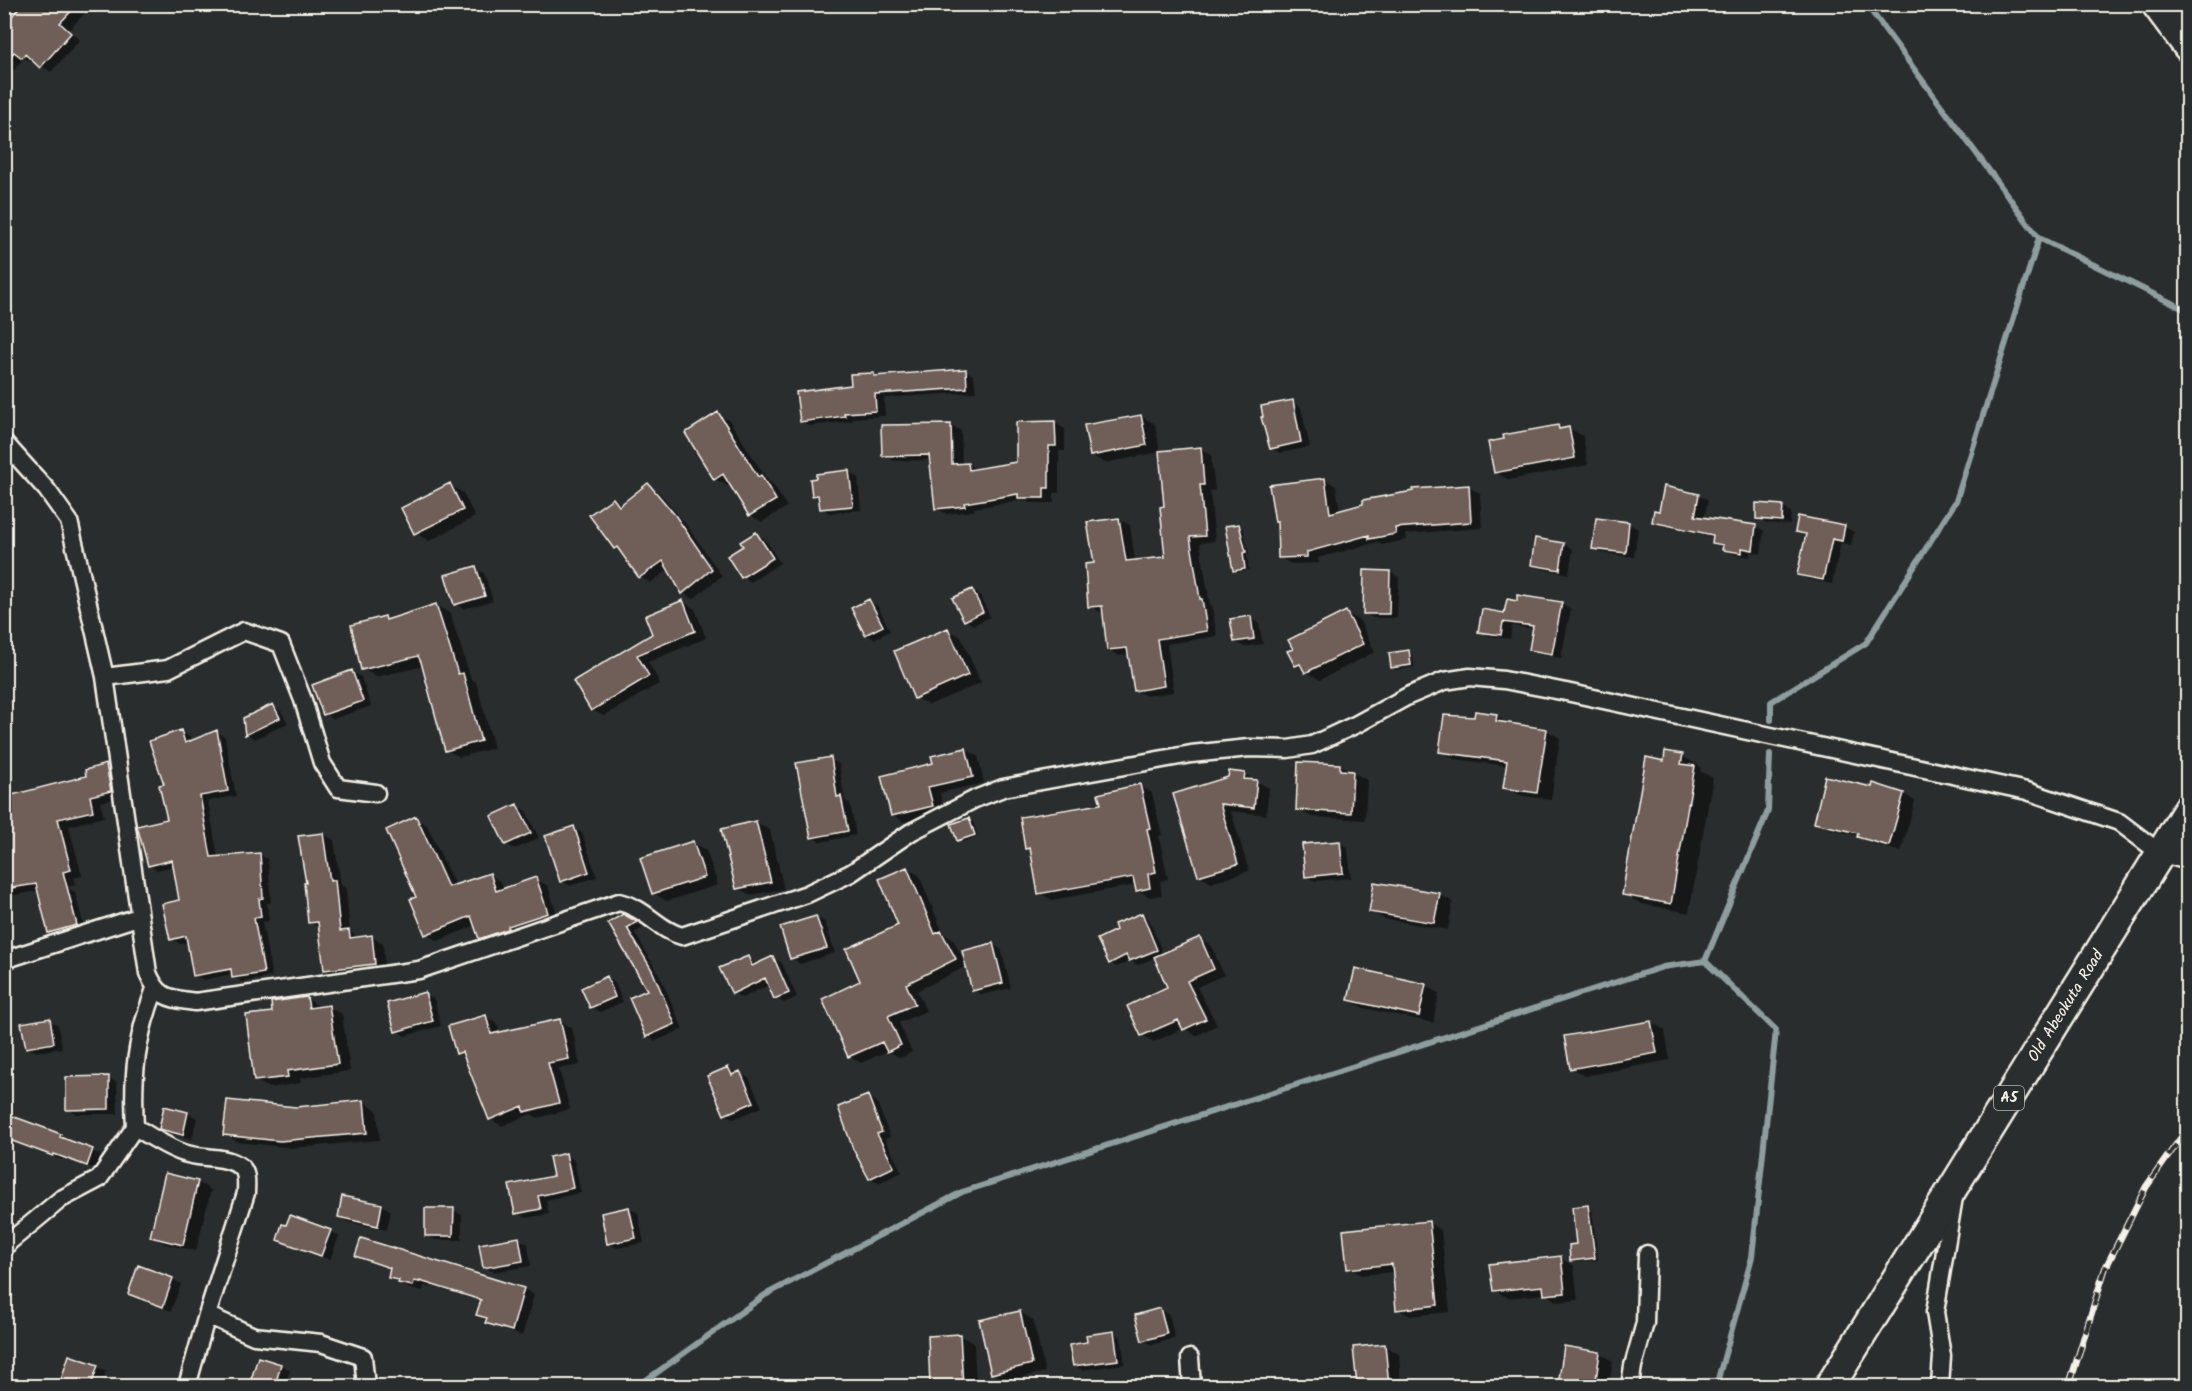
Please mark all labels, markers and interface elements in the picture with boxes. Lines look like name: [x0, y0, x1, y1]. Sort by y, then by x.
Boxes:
street label: Old Abeokuta Road: [2021, 944, 2111, 1067]
road number: A5: [1994, 1086, 2024, 1110]

